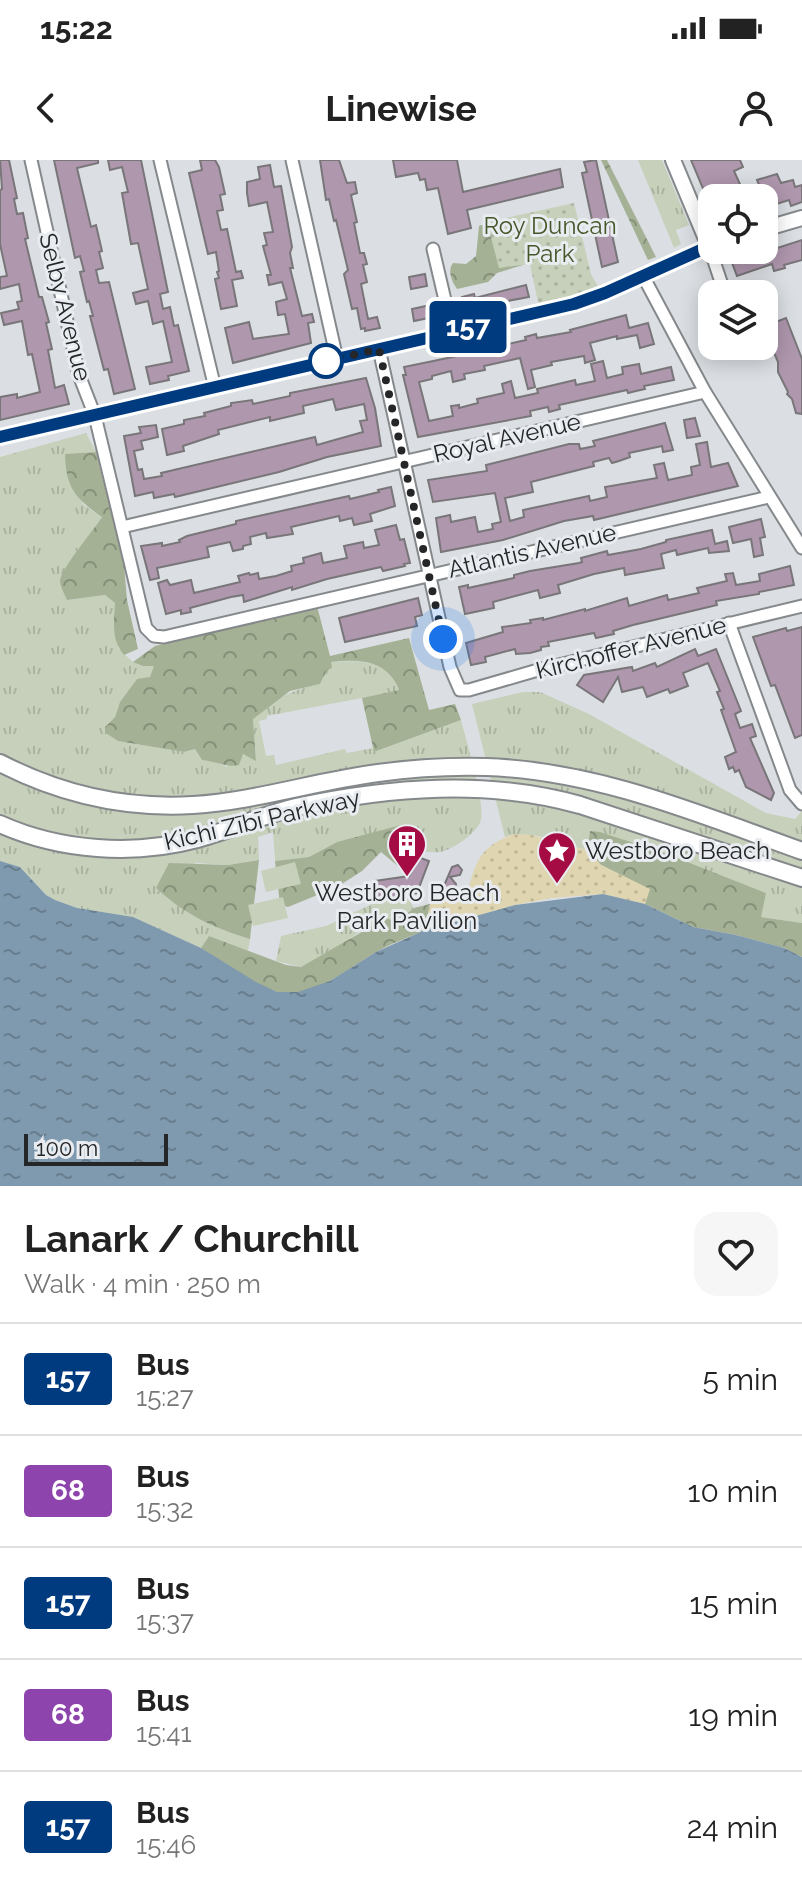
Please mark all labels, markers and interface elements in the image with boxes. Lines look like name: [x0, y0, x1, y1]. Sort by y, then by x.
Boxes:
text: 15:22: [40, 11, 113, 46]
icon: back: [24, 86, 68, 130]
icon: person: [734, 86, 778, 130]
text: Linewise: [325, 87, 477, 129]
map controls: [698, 184, 778, 360]
button: locate: [698, 184, 778, 264]
park label: Roy Duncan Park: [483, 211, 617, 268]
street label: Selby Avenue: [33, 230, 98, 384]
button: layers: [698, 280, 778, 360]
line badge: 157: [422, 301, 514, 353]
text: 157: [445, 310, 491, 343]
unlabelled marker: [309, 344, 343, 378]
street label: Royal Avenue: [430, 406, 583, 469]
street label: Atlantis Avenue: [445, 517, 619, 584]
street label: Kirchoffer Avenue: [533, 610, 729, 685]
your location: [423, 619, 463, 659]
street label: Kichi Zībī Parkway: [161, 783, 363, 856]
building icon: Westboro Beach Park Pavilion: [386, 823, 428, 878]
place icon: Westboro Beach: [536, 830, 578, 885]
place label: Westboro Beach: [585, 836, 770, 865]
place label: Westboro Beach Park Pavilion: [314, 878, 500, 935]
scale bar: [24, 1130, 168, 1166]
text: 100 m: [36, 1135, 98, 1161]
button: heart: [694, 1212, 778, 1296]
text: Lanark / Churchill: [24, 1216, 359, 1261]
text: Walk · 4 min · 250 m: [24, 1269, 261, 1299]
text: Bus: [136, 1347, 190, 1382]
text: 157: [45, 1362, 91, 1395]
text: 5 min: [702, 1362, 778, 1397]
text: 15:27: [136, 1382, 194, 1412]
text: Bus: [136, 1459, 190, 1494]
text: 68: [51, 1474, 85, 1507]
text: 10 min: [688, 1474, 778, 1509]
text: 15:32: [136, 1494, 194, 1524]
text: Bus: [136, 1571, 190, 1606]
text: 157: [45, 1586, 91, 1619]
text: 15 min: [690, 1586, 778, 1621]
text: 15:37: [136, 1606, 194, 1636]
text: Bus: [136, 1683, 190, 1718]
text: 68: [51, 1698, 85, 1731]
text: 19 min: [688, 1698, 778, 1733]
text: 15:41: [136, 1718, 192, 1748]
text: Bus: [136, 1795, 190, 1830]
text: 157: [45, 1810, 91, 1843]
text: 24 min: [687, 1810, 778, 1845]
text: 15:46: [136, 1830, 196, 1860]

